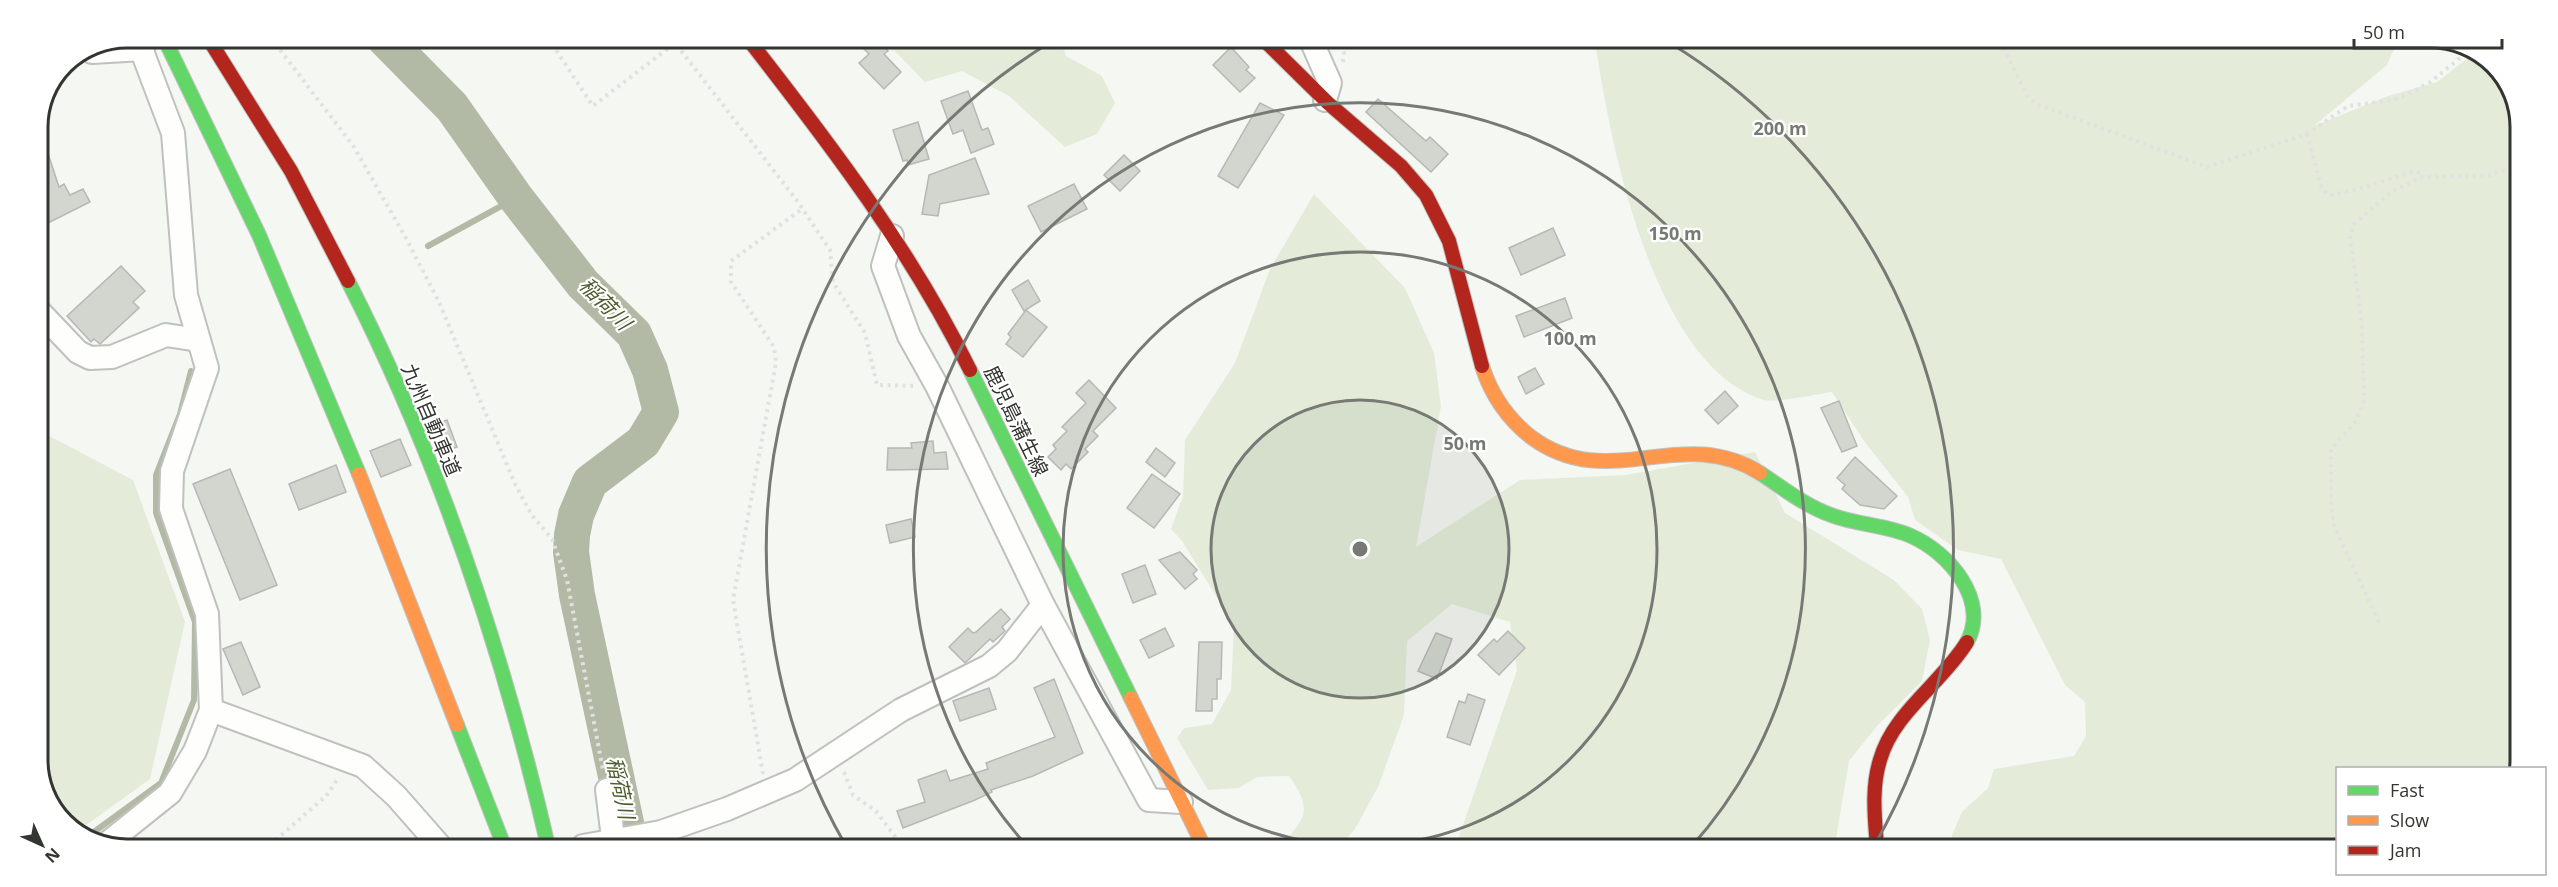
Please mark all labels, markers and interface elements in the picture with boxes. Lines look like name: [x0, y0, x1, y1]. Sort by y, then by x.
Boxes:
scale bar: [2354, 12, 2502, 50]
text: 50 m: [2363, 20, 2405, 44]
text: 200 m: [1753, 116, 1807, 140]
text: 150 m: [1648, 221, 1702, 245]
water label: 稲荷川: [574, 271, 639, 337]
text: 100 m: [1543, 326, 1597, 350]
street label: 九州自動車道: [396, 359, 467, 480]
street label: 鹿児島蒲生線: [978, 361, 1055, 481]
text: 50 m: [1444, 431, 1486, 455]
centre of rings: [1350, 539, 1370, 559]
water label: 稲荷川: [601, 754, 642, 823]
legend: [2336, 767, 2546, 875]
text: Fast: [2390, 778, 2424, 802]
text: Slow: [2390, 808, 2429, 832]
north arrow: [12, 815, 72, 875]
text: Jam: [2388, 838, 2422, 862]
text: N: [40, 843, 65, 868]

